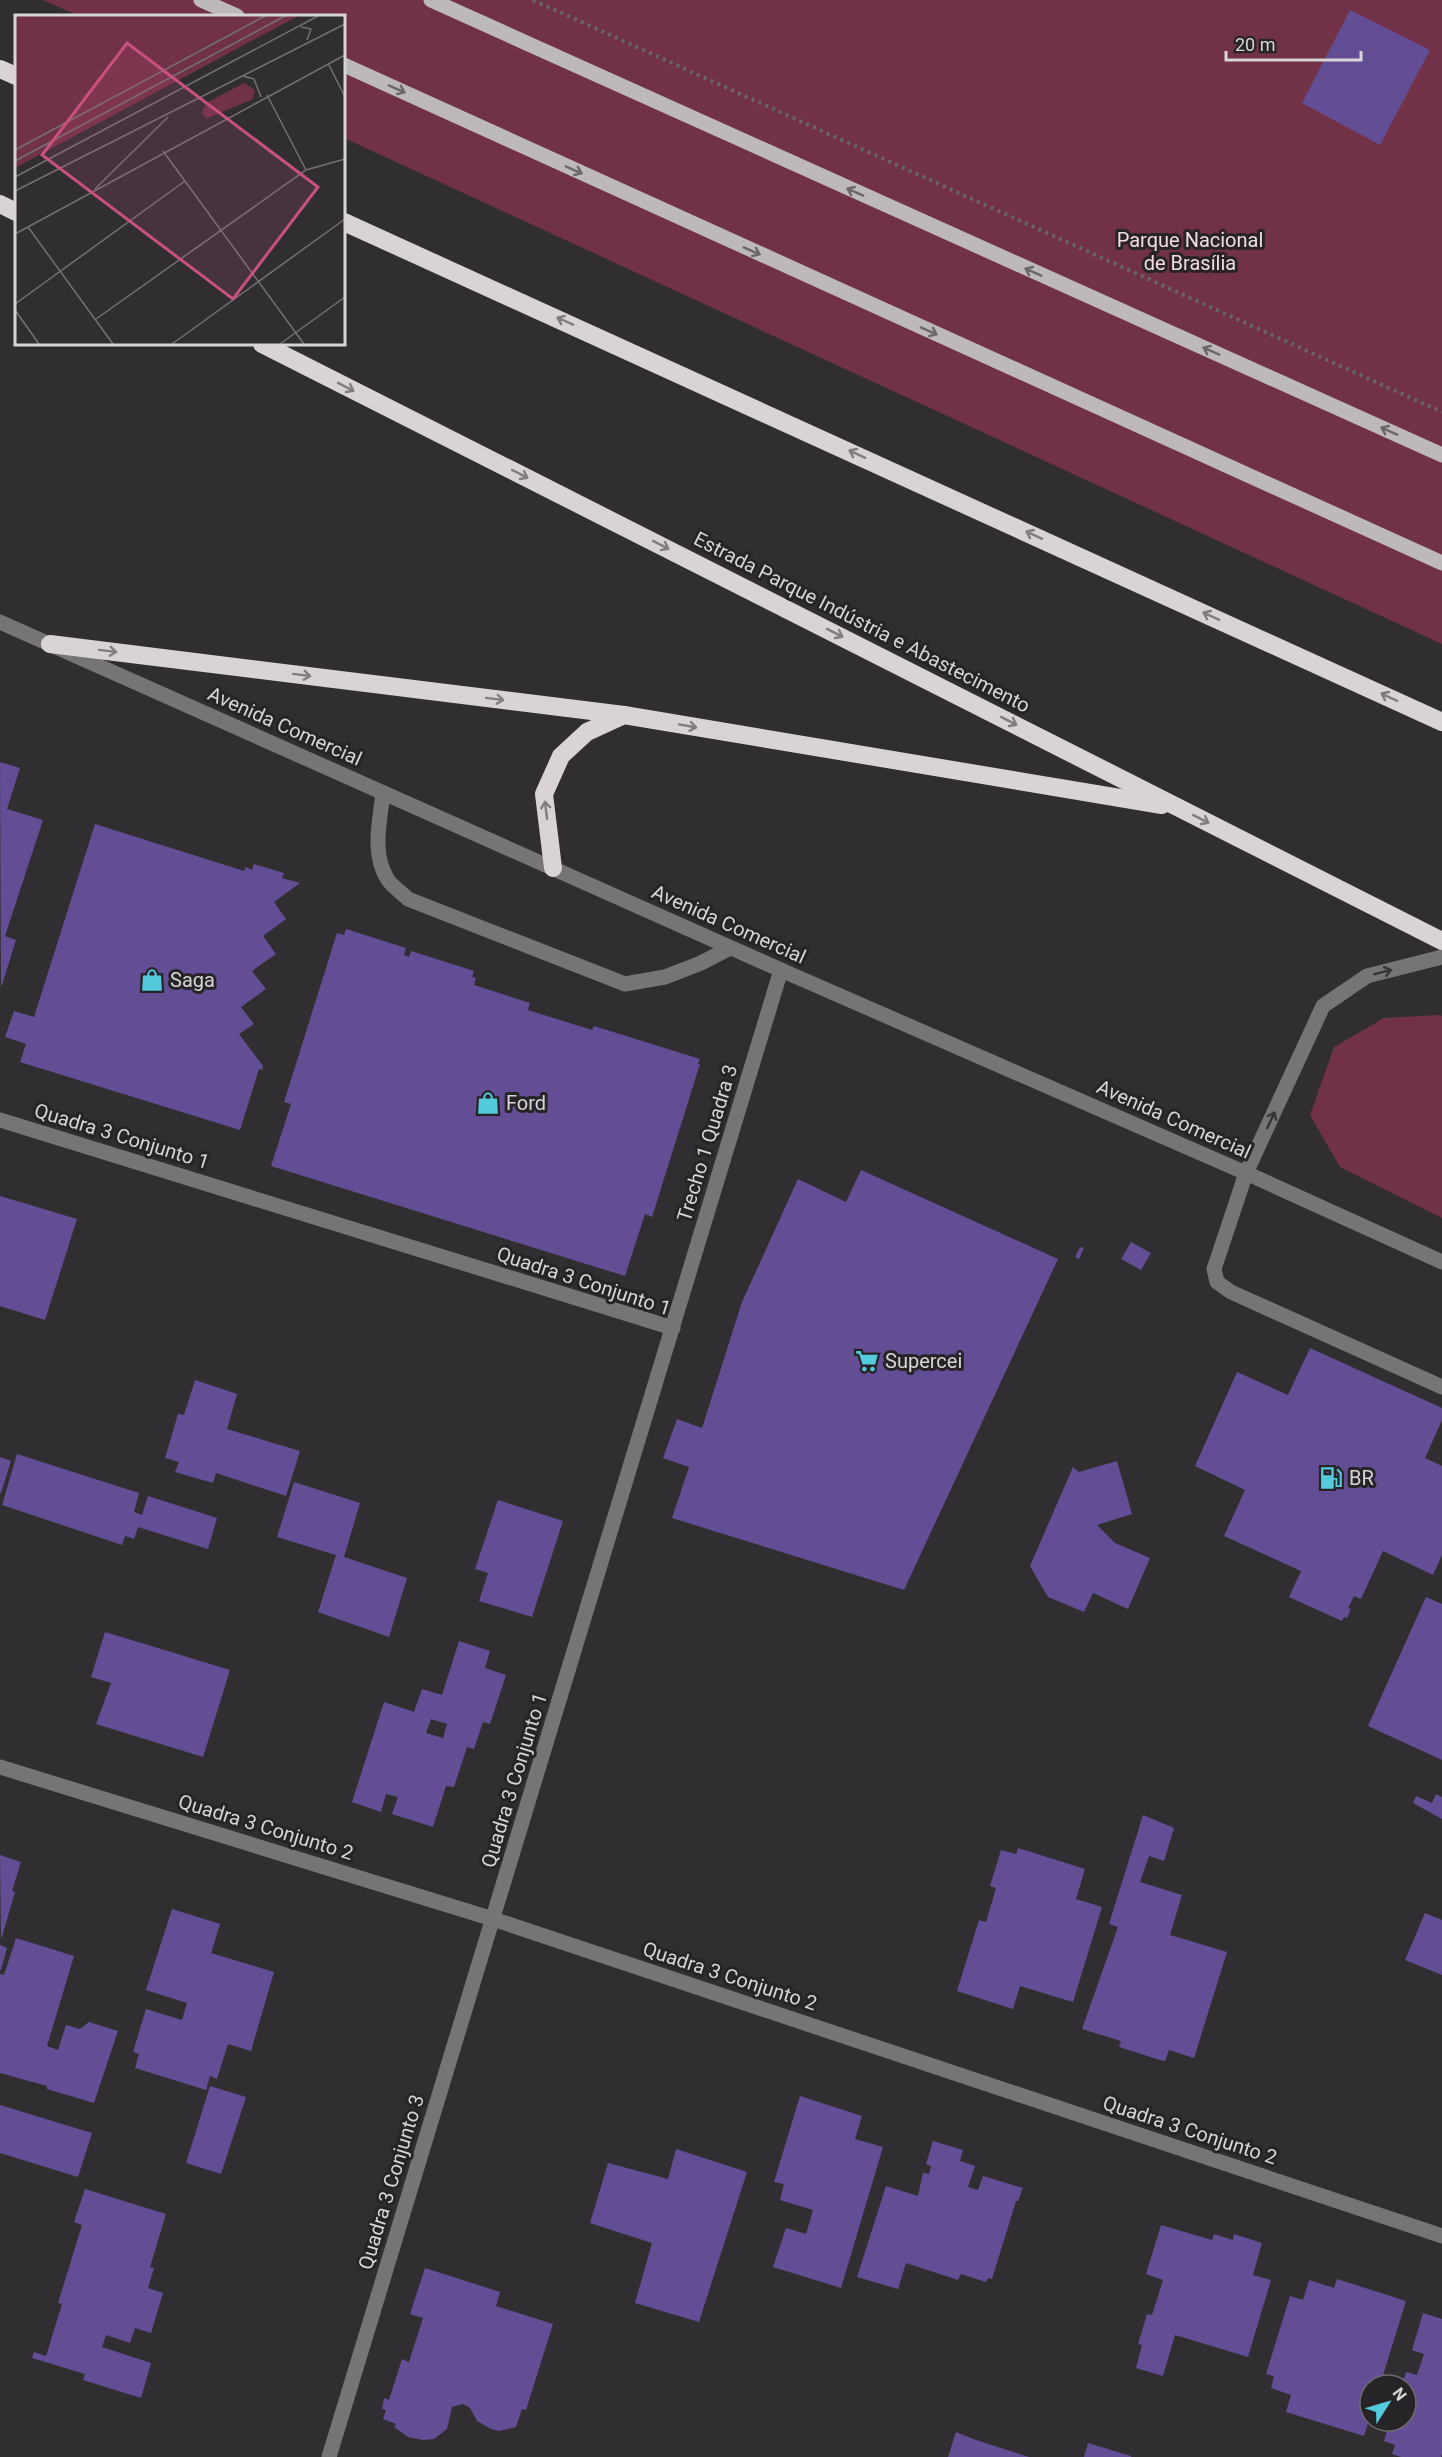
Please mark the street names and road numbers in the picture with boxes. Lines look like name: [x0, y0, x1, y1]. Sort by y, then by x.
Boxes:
street label: Estrada Parque Indústria e Abastecimento: [690, 526, 1034, 718]
street label: Avenida Comercial: [204, 681, 366, 771]
street label: Avenida Comercial: [648, 879, 810, 969]
street label: Trecho 1 Quadra 3: [672, 1062, 742, 1224]
street label: Avenida Comercial: [1093, 1074, 1255, 1164]
street label: Quadra 3 Conjunto 1: [32, 1098, 212, 1174]
street label: Quadra 3 Conjunto 1: [494, 1242, 674, 1320]
street label: Quadra 3 Conjunto 1: [476, 1690, 552, 1870]
street label: Quadra 3 Conjunto 2: [176, 1789, 356, 1865]
street label: Quadra 3 Conjunto 2: [640, 1937, 820, 2015]
street label: Quadra 3 Conjunto 2: [1100, 2091, 1280, 2169]
street label: Quadra 3 Conjunto 3: [353, 2092, 429, 2272]

